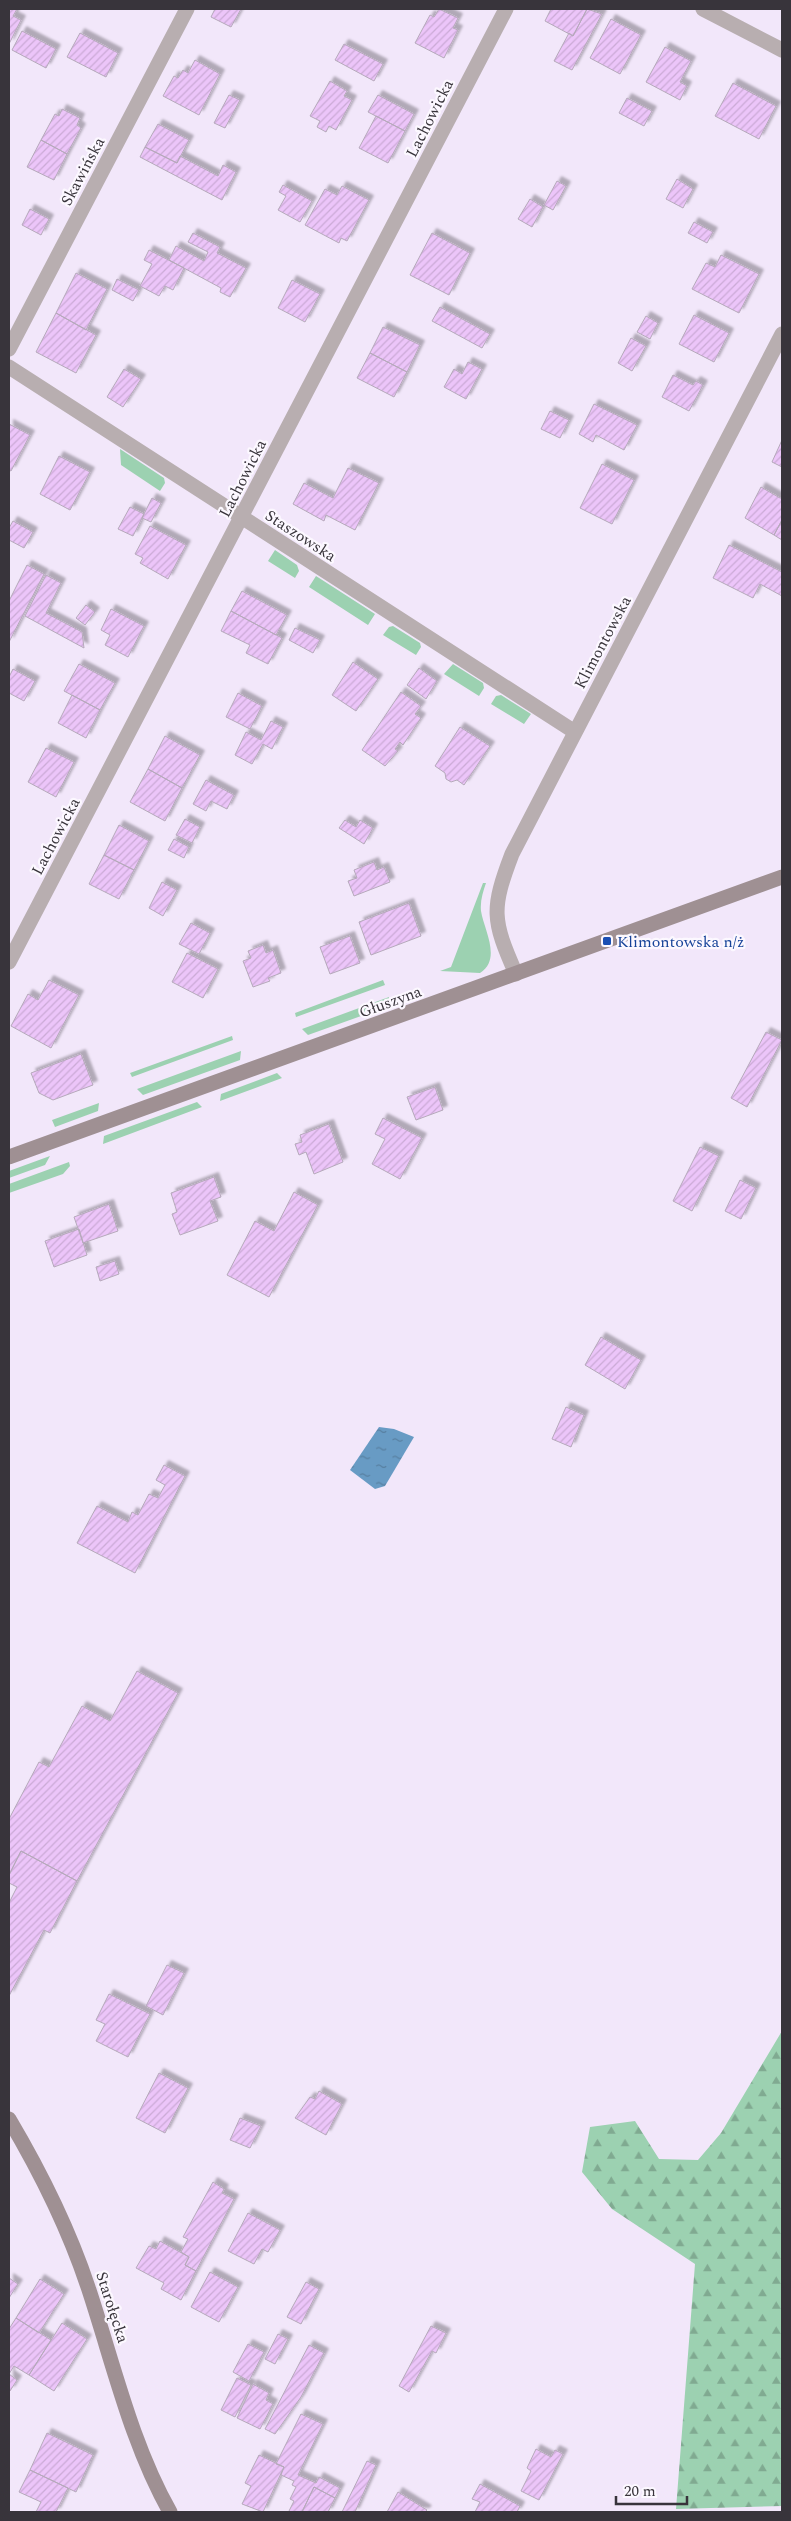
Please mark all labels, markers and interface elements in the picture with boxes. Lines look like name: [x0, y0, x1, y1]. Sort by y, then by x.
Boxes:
street label: Lachowicka: [400, 75, 460, 162]
street label: Skawińska: [55, 133, 111, 210]
street label: Lachowicka: [213, 435, 273, 522]
street label: Staszowska: [260, 504, 341, 568]
street label: Klimontowska: [568, 591, 638, 693]
street label: Lachowicka: [25, 793, 86, 880]
place label: Klimontowska n/ż: [617, 930, 744, 954]
marker: Klimontowska n/ż: [601, 935, 613, 947]
street label: Głuszyna: [356, 979, 425, 1024]
street label: Starołęcka: [89, 2269, 135, 2346]
scale bar: [616, 2474, 687, 2506]
text: 20 m: [624, 2480, 656, 2503]

